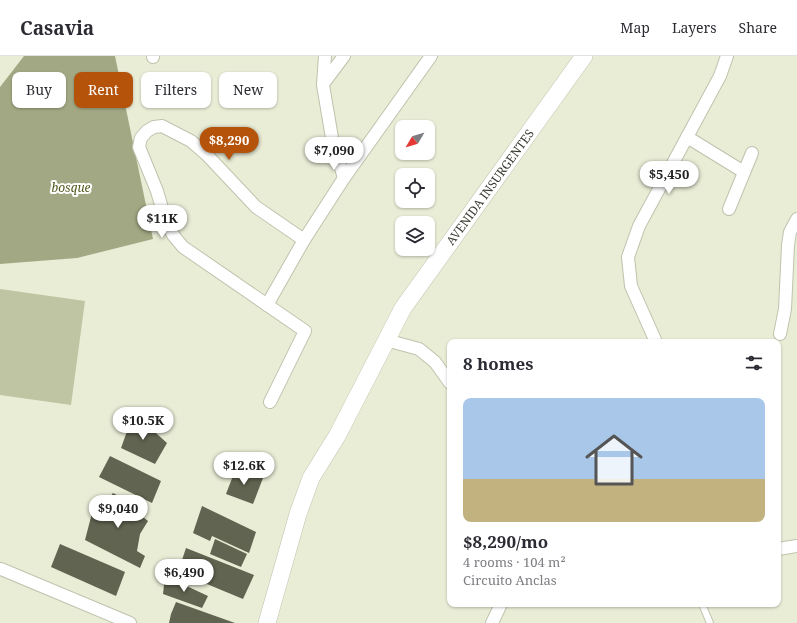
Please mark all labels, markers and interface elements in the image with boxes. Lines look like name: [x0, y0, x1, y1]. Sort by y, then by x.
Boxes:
text: Casavia: [20, 15, 94, 41]
text: Map: [620, 18, 650, 37]
text: Layers: [672, 18, 717, 37]
text: Share: [739, 18, 777, 37]
chip: Buy: [12, 72, 66, 108]
chip: Rent: [74, 72, 133, 108]
chip: Filters: [141, 72, 211, 108]
chip: New: [219, 72, 277, 108]
north arrow: [395, 120, 435, 160]
map controls: [395, 120, 435, 256]
street label: AVENIDA INSURGENTES: [442, 126, 538, 248]
pin: $8,290: [196, 127, 262, 161]
text: $8,290: [209, 131, 249, 149]
pin: $7,090: [301, 137, 367, 171]
text: $7,090: [314, 141, 354, 159]
pin: $5,450: [636, 161, 702, 195]
text: $5,450: [649, 165, 689, 183]
button: locate: [395, 168, 435, 208]
park label: bosque: [51, 179, 91, 196]
pin: $11K: [138, 205, 186, 239]
text: $11K: [146, 209, 178, 227]
button: layers: [395, 216, 435, 256]
text: 8 homes: [463, 352, 533, 375]
icon: filters: [743, 352, 765, 374]
pin: $10.5K: [110, 407, 176, 441]
text: $10.5K: [122, 411, 164, 429]
icon: home: [578, 424, 650, 496]
pin: $12.6K: [211, 452, 277, 486]
text: $12.6K: [223, 456, 265, 474]
pin: $9,040: [85, 495, 151, 529]
text: $9,040: [98, 499, 138, 517]
text: $8,290/mo: [463, 530, 548, 553]
text: 4 rooms · 104 m²: [463, 553, 566, 571]
pin: $6,490: [151, 559, 217, 593]
text: $6,490: [164, 563, 204, 581]
text: Circuito Anclas: [463, 571, 557, 589]

